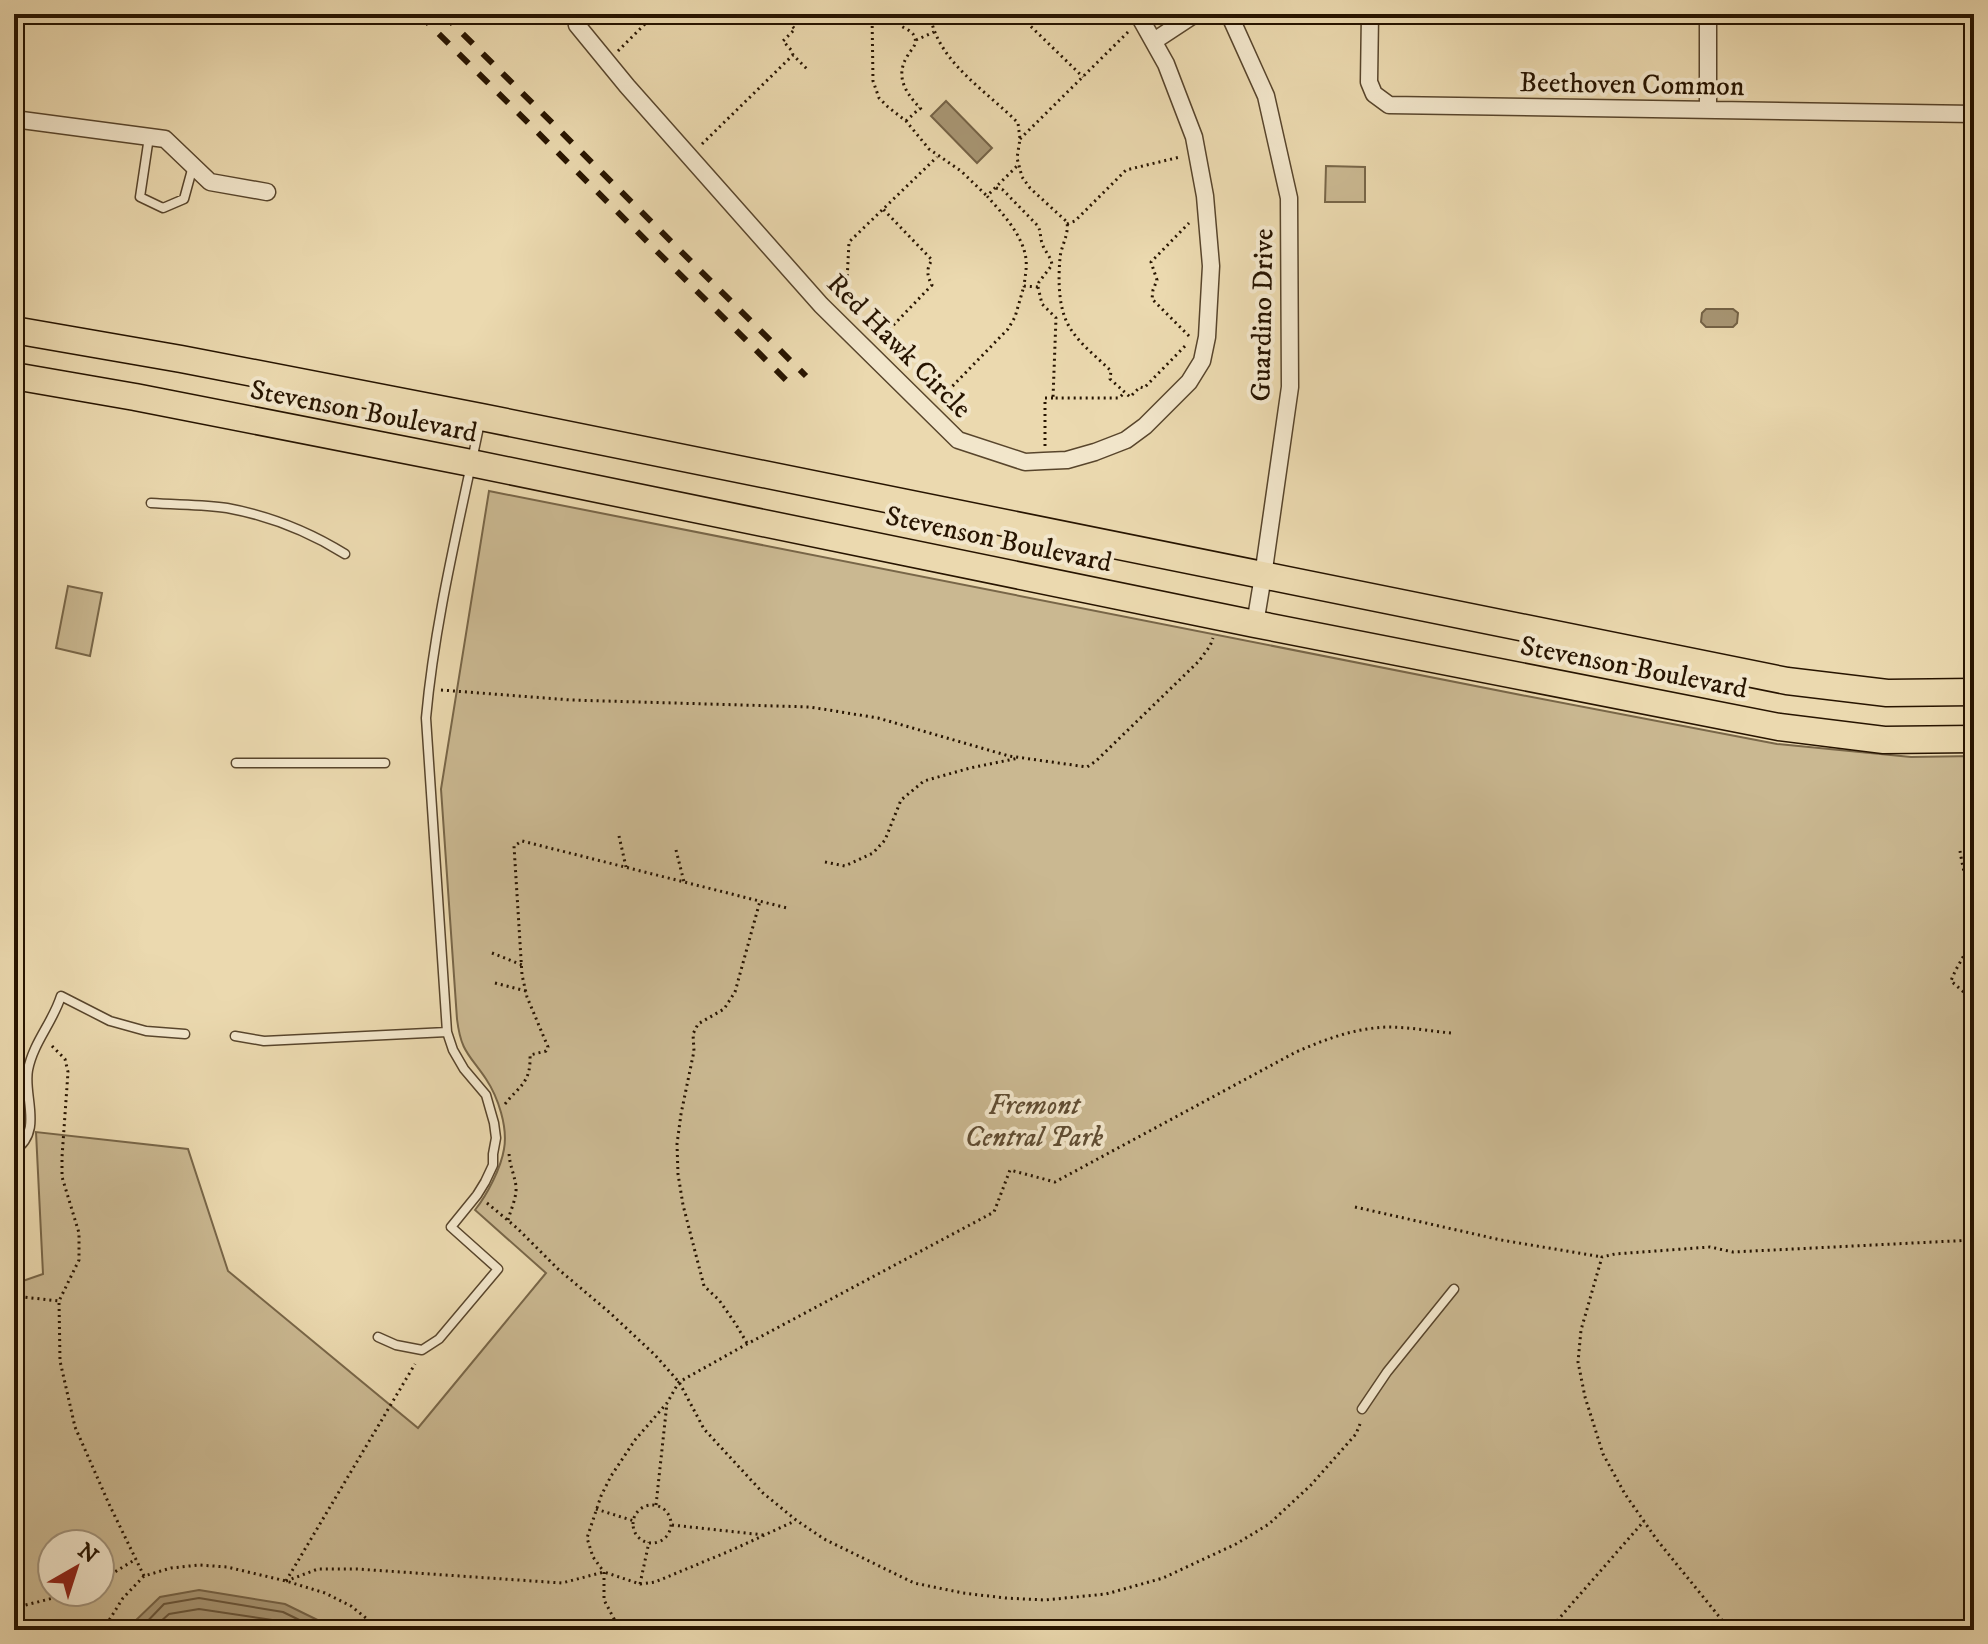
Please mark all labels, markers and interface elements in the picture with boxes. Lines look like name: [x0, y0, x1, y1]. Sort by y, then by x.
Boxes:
street label: Beethoven Common: [1519, 65, 1745, 104]
street label: Guardino Drive: [1243, 228, 1282, 402]
street label: Red Hawk Circle: [819, 266, 979, 426]
street label: Stevenson Boulevard: [247, 372, 480, 451]
street label: Stevenson Boulevard: [882, 498, 1115, 581]
street label: Stevenson Boulevard: [1517, 628, 1750, 707]
park label: Fremont Central Park: [965, 1088, 1104, 1155]
north arrow: [36, 1528, 116, 1608]
text: N: [72, 1537, 103, 1570]

